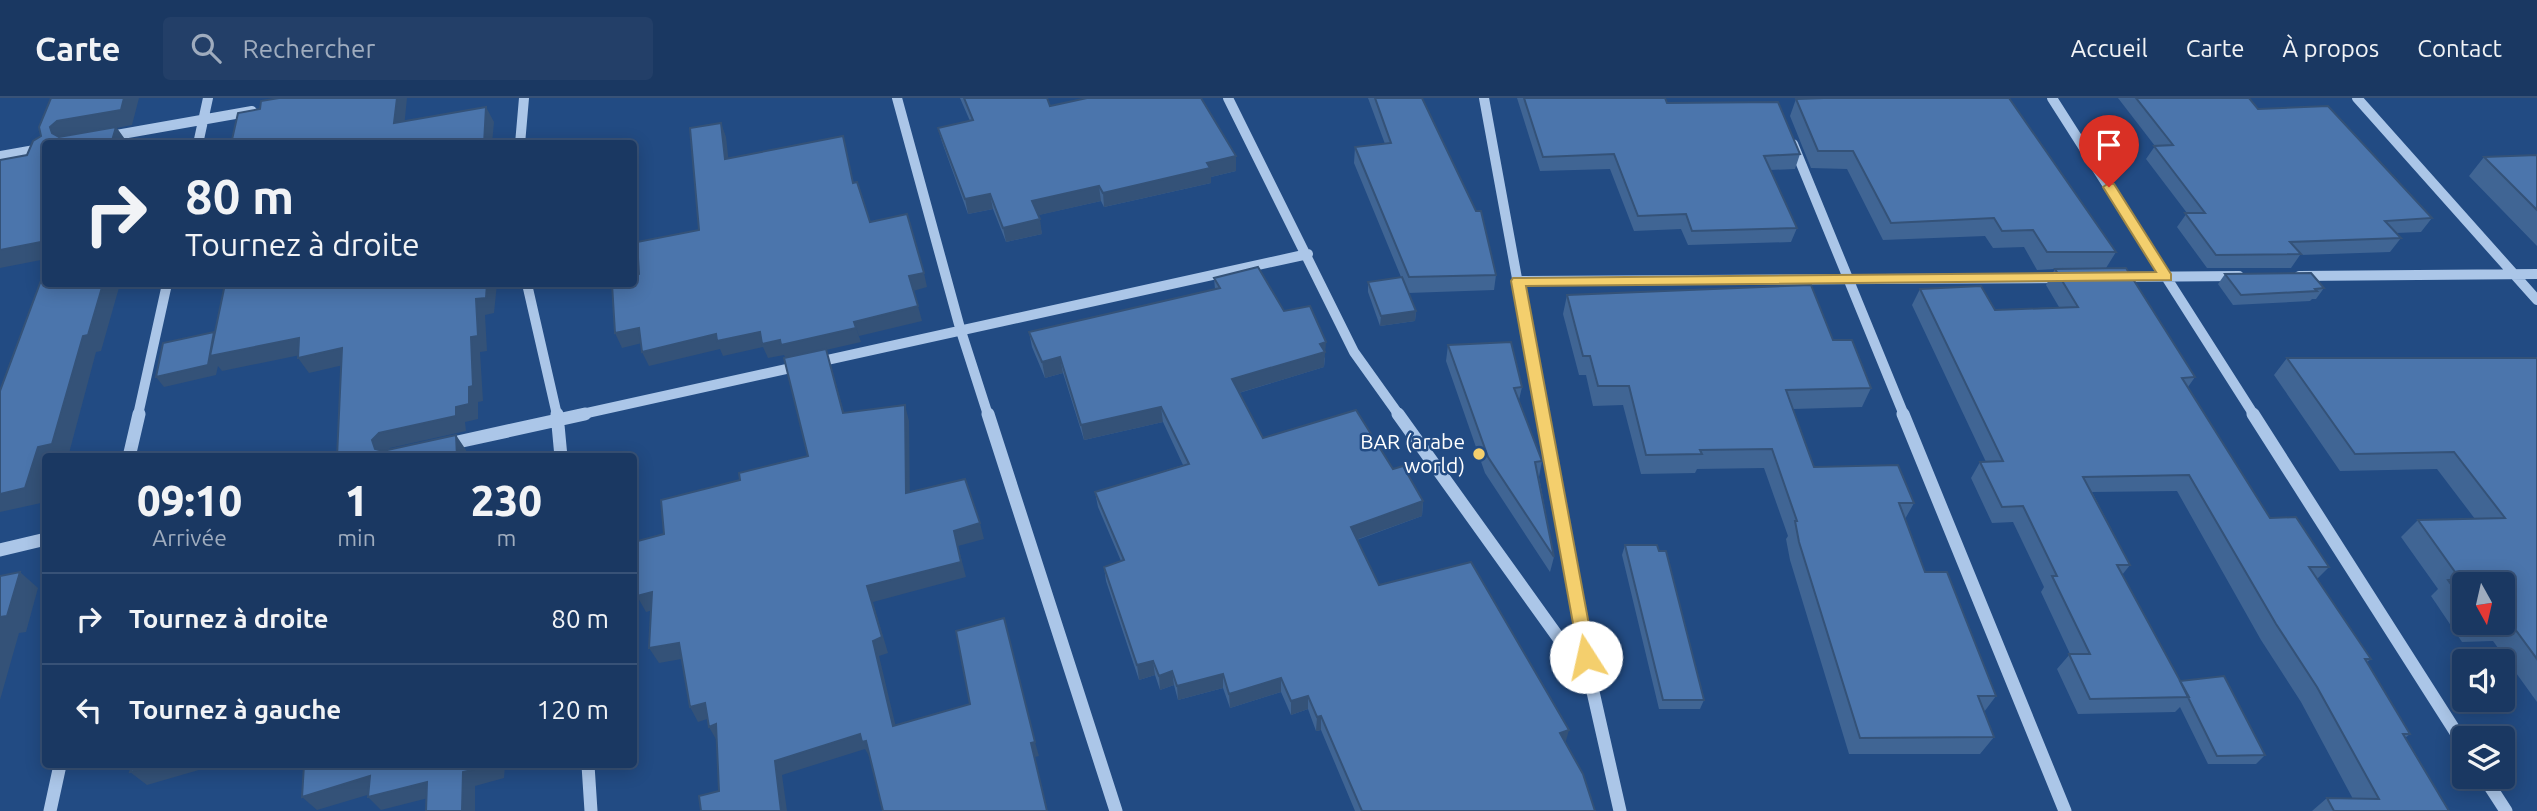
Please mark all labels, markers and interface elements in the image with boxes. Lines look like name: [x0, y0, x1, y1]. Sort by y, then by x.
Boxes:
search box: [163, 17, 653, 80]
icon: search: [187, 29, 225, 67]
text: Carte: [35, 30, 121, 67]
text: Rechercher: [243, 34, 375, 63]
text: Accueil: [2071, 35, 2148, 62]
text: Carte: [2186, 35, 2245, 62]
text: À propos: [2283, 35, 2379, 62]
text: Contact: [2417, 35, 2502, 62]
pin: [2079, 115, 2139, 187]
icon: arrive: [2090, 126, 2128, 164]
icon: right: [70, 168, 161, 259]
text: 80 m: [185, 168, 294, 223]
text: Tournez à droite: [185, 226, 420, 262]
place label: BAR (arabe world): [1360, 429, 1465, 477]
marker: BAR (arabe world): [1471, 446, 1487, 462]
text: 09:10: [137, 477, 242, 524]
text: 1: [345, 477, 368, 524]
text: 230: [471, 477, 542, 524]
text: Arrivée: [152, 525, 227, 550]
text: min: [337, 525, 376, 550]
text: m: [496, 525, 516, 550]
north arrow: [2452, 572, 2515, 635]
map controls: [2452, 572, 2515, 789]
icon: right: [70, 600, 108, 638]
text: Tournez à droite: [129, 604, 328, 633]
text: 80 m: [551, 604, 609, 633]
position arrow: [1549, 620, 1623, 694]
button: sound: [2452, 649, 2515, 712]
icon: left: [70, 691, 108, 729]
text: Tournez à gauche: [129, 695, 341, 724]
text: 120 m: [537, 695, 609, 724]
button: layers: [2452, 726, 2515, 789]

